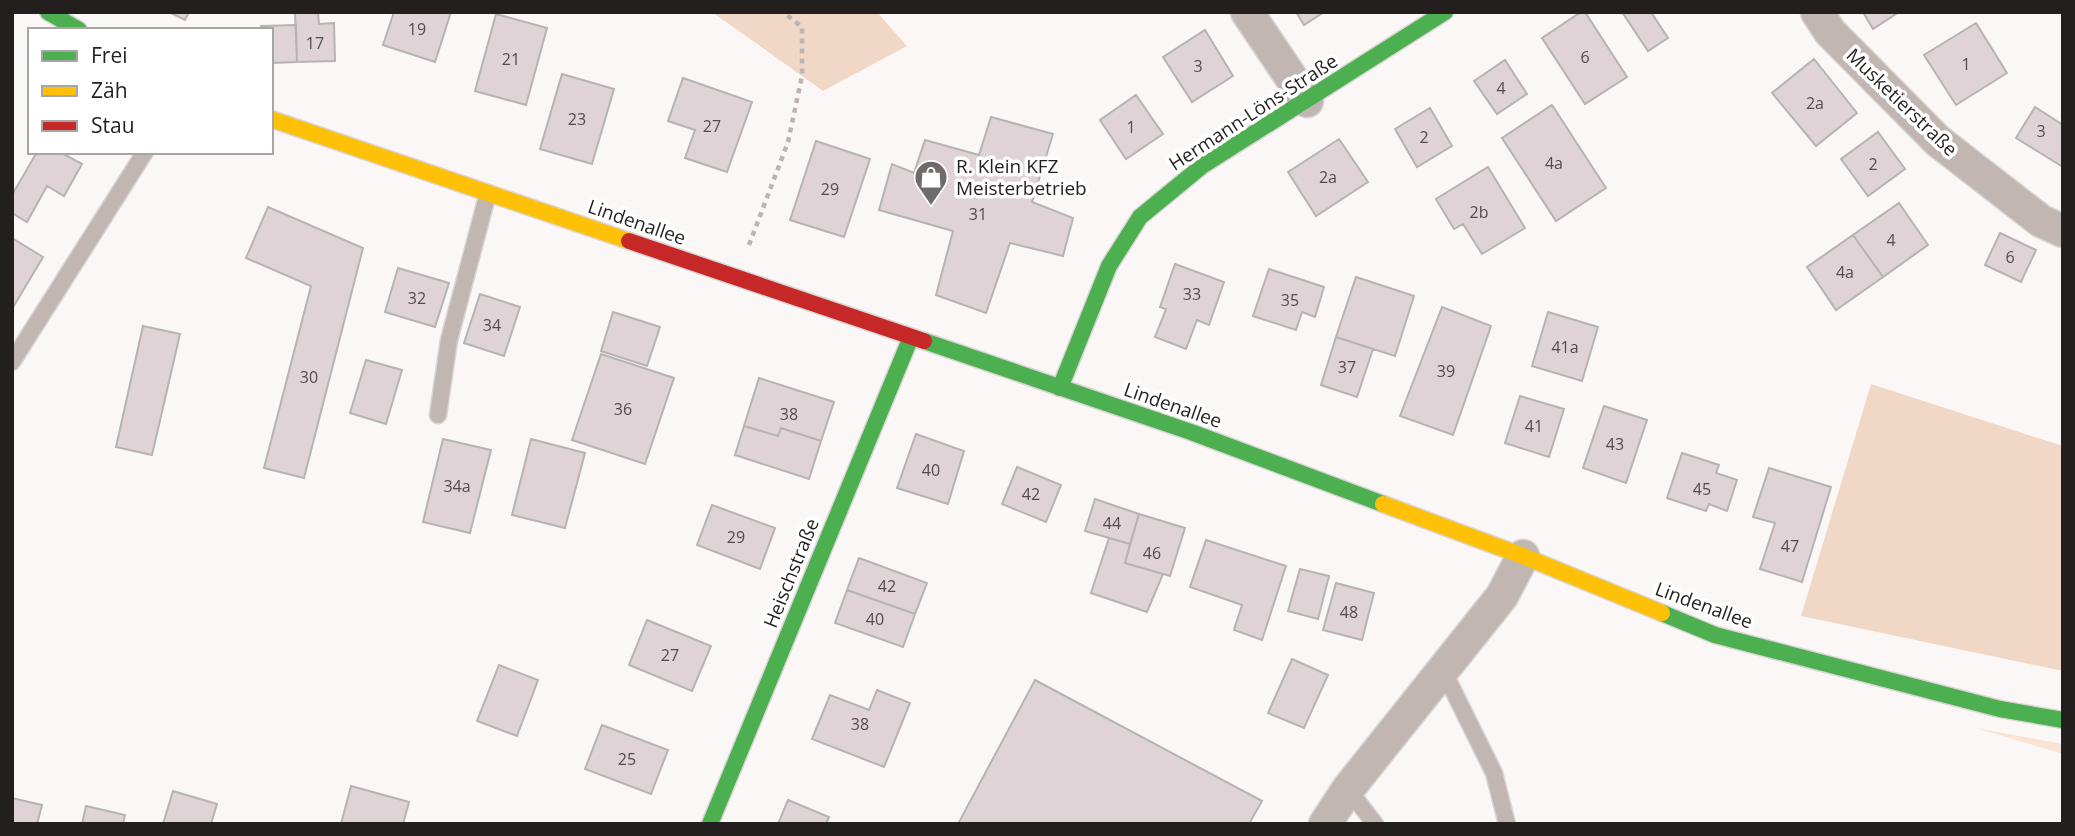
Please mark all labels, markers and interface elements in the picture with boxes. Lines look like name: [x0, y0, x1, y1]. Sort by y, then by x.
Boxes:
house number: 19: [408, 18, 426, 40]
legend: [28, 28, 273, 154]
house number: 17: [306, 32, 324, 54]
text: Frei: [91, 41, 128, 69]
street label: Musketierstraße: [1841, 42, 1963, 162]
house number: 6: [1580, 46, 1590, 68]
house number: 21: [502, 48, 520, 70]
street label: Hermann-Löns-Straße: [1164, 48, 1342, 176]
house number: 1: [1961, 53, 1971, 75]
house number: 3: [1193, 55, 1203, 77]
text: Zäh: [91, 76, 128, 104]
house number: 4: [1496, 77, 1506, 99]
house number: 2a: [1806, 92, 1824, 114]
house number: 23: [568, 108, 586, 130]
text: Stau: [91, 111, 135, 139]
house number: 27: [703, 115, 721, 137]
house number: 1: [1126, 116, 1136, 138]
house number: 3: [2036, 120, 2046, 142]
house number: 2: [1419, 126, 1429, 148]
house number: 4a: [1545, 152, 1563, 174]
place label: R. Klein KFZ Meisterbetrieb: [956, 153, 1087, 201]
house number: 2: [1868, 153, 1878, 175]
shop icon: R. Klein KFZ Meisterbetrieb: [912, 158, 950, 207]
house number: 2a: [1319, 166, 1337, 188]
house number: 29: [821, 178, 839, 200]
street label: Lindenallee: [585, 193, 689, 251]
house number: 2b: [1470, 201, 1488, 223]
house number: 31: [969, 203, 987, 225]
house number: 4: [1886, 229, 1896, 251]
house number: 6: [2005, 246, 2015, 268]
house number: 4a: [1836, 261, 1854, 283]
house number: 33: [1183, 283, 1201, 305]
house number: 32: [408, 287, 426, 309]
house number: 35: [1281, 289, 1299, 311]
house number: 34: [483, 314, 501, 336]
house number: 41a: [1551, 336, 1579, 358]
house number: 37: [1338, 356, 1356, 378]
house number: 39: [1437, 360, 1455, 382]
house number: 30: [300, 366, 318, 388]
street label: Lindenallee: [1121, 376, 1225, 434]
house number: 36: [614, 398, 632, 420]
house number: 38: [780, 403, 798, 425]
house number: 41: [1525, 415, 1543, 437]
house number: 43: [1606, 433, 1624, 455]
house number: 40: [922, 459, 940, 481]
house number: 34a: [443, 475, 471, 497]
house number: 45: [1693, 478, 1711, 500]
house number: 42: [1022, 483, 1040, 505]
house number: 44: [1103, 512, 1121, 534]
street label: Heischstraße: [757, 514, 825, 632]
house number: 29: [727, 526, 745, 548]
house number: 47: [1781, 535, 1799, 557]
house number: 46: [1143, 542, 1161, 564]
house number: 42: [878, 575, 896, 597]
street label: Lindenallee: [1652, 575, 1756, 635]
house number: 48: [1340, 601, 1358, 623]
house number: 40: [866, 608, 884, 630]
house number: 27: [661, 644, 679, 666]
house number: 38: [851, 713, 869, 735]
house number: 25: [618, 748, 636, 770]

